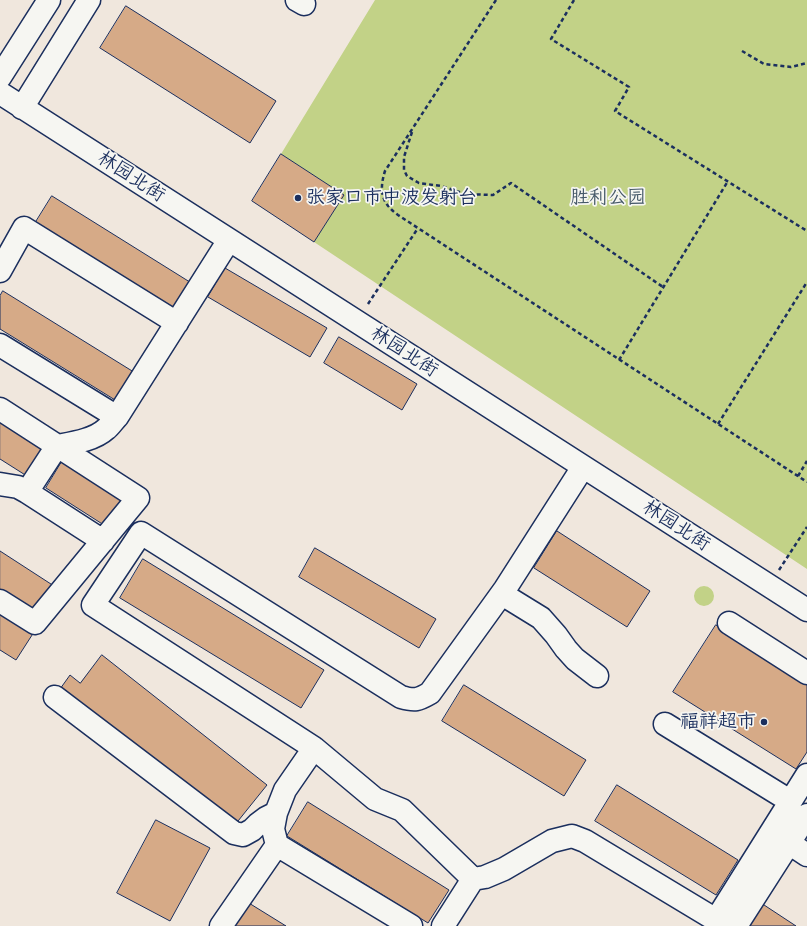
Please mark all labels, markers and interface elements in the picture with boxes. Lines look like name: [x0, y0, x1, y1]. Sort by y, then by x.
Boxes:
street label: 林园北街: [93, 147, 169, 207]
place label: 张家口市中波发射台: [306, 187, 477, 209]
park label: 胜利公园: [570, 187, 646, 209]
marker: 张家口市中波发射台: [293, 193, 303, 203]
street label: 林园北街: [366, 322, 442, 382]
street label: 林园北街: [638, 496, 714, 556]
place label: 福祥超市: [680, 711, 756, 733]
marker: 福祥超市: [759, 717, 769, 727]

